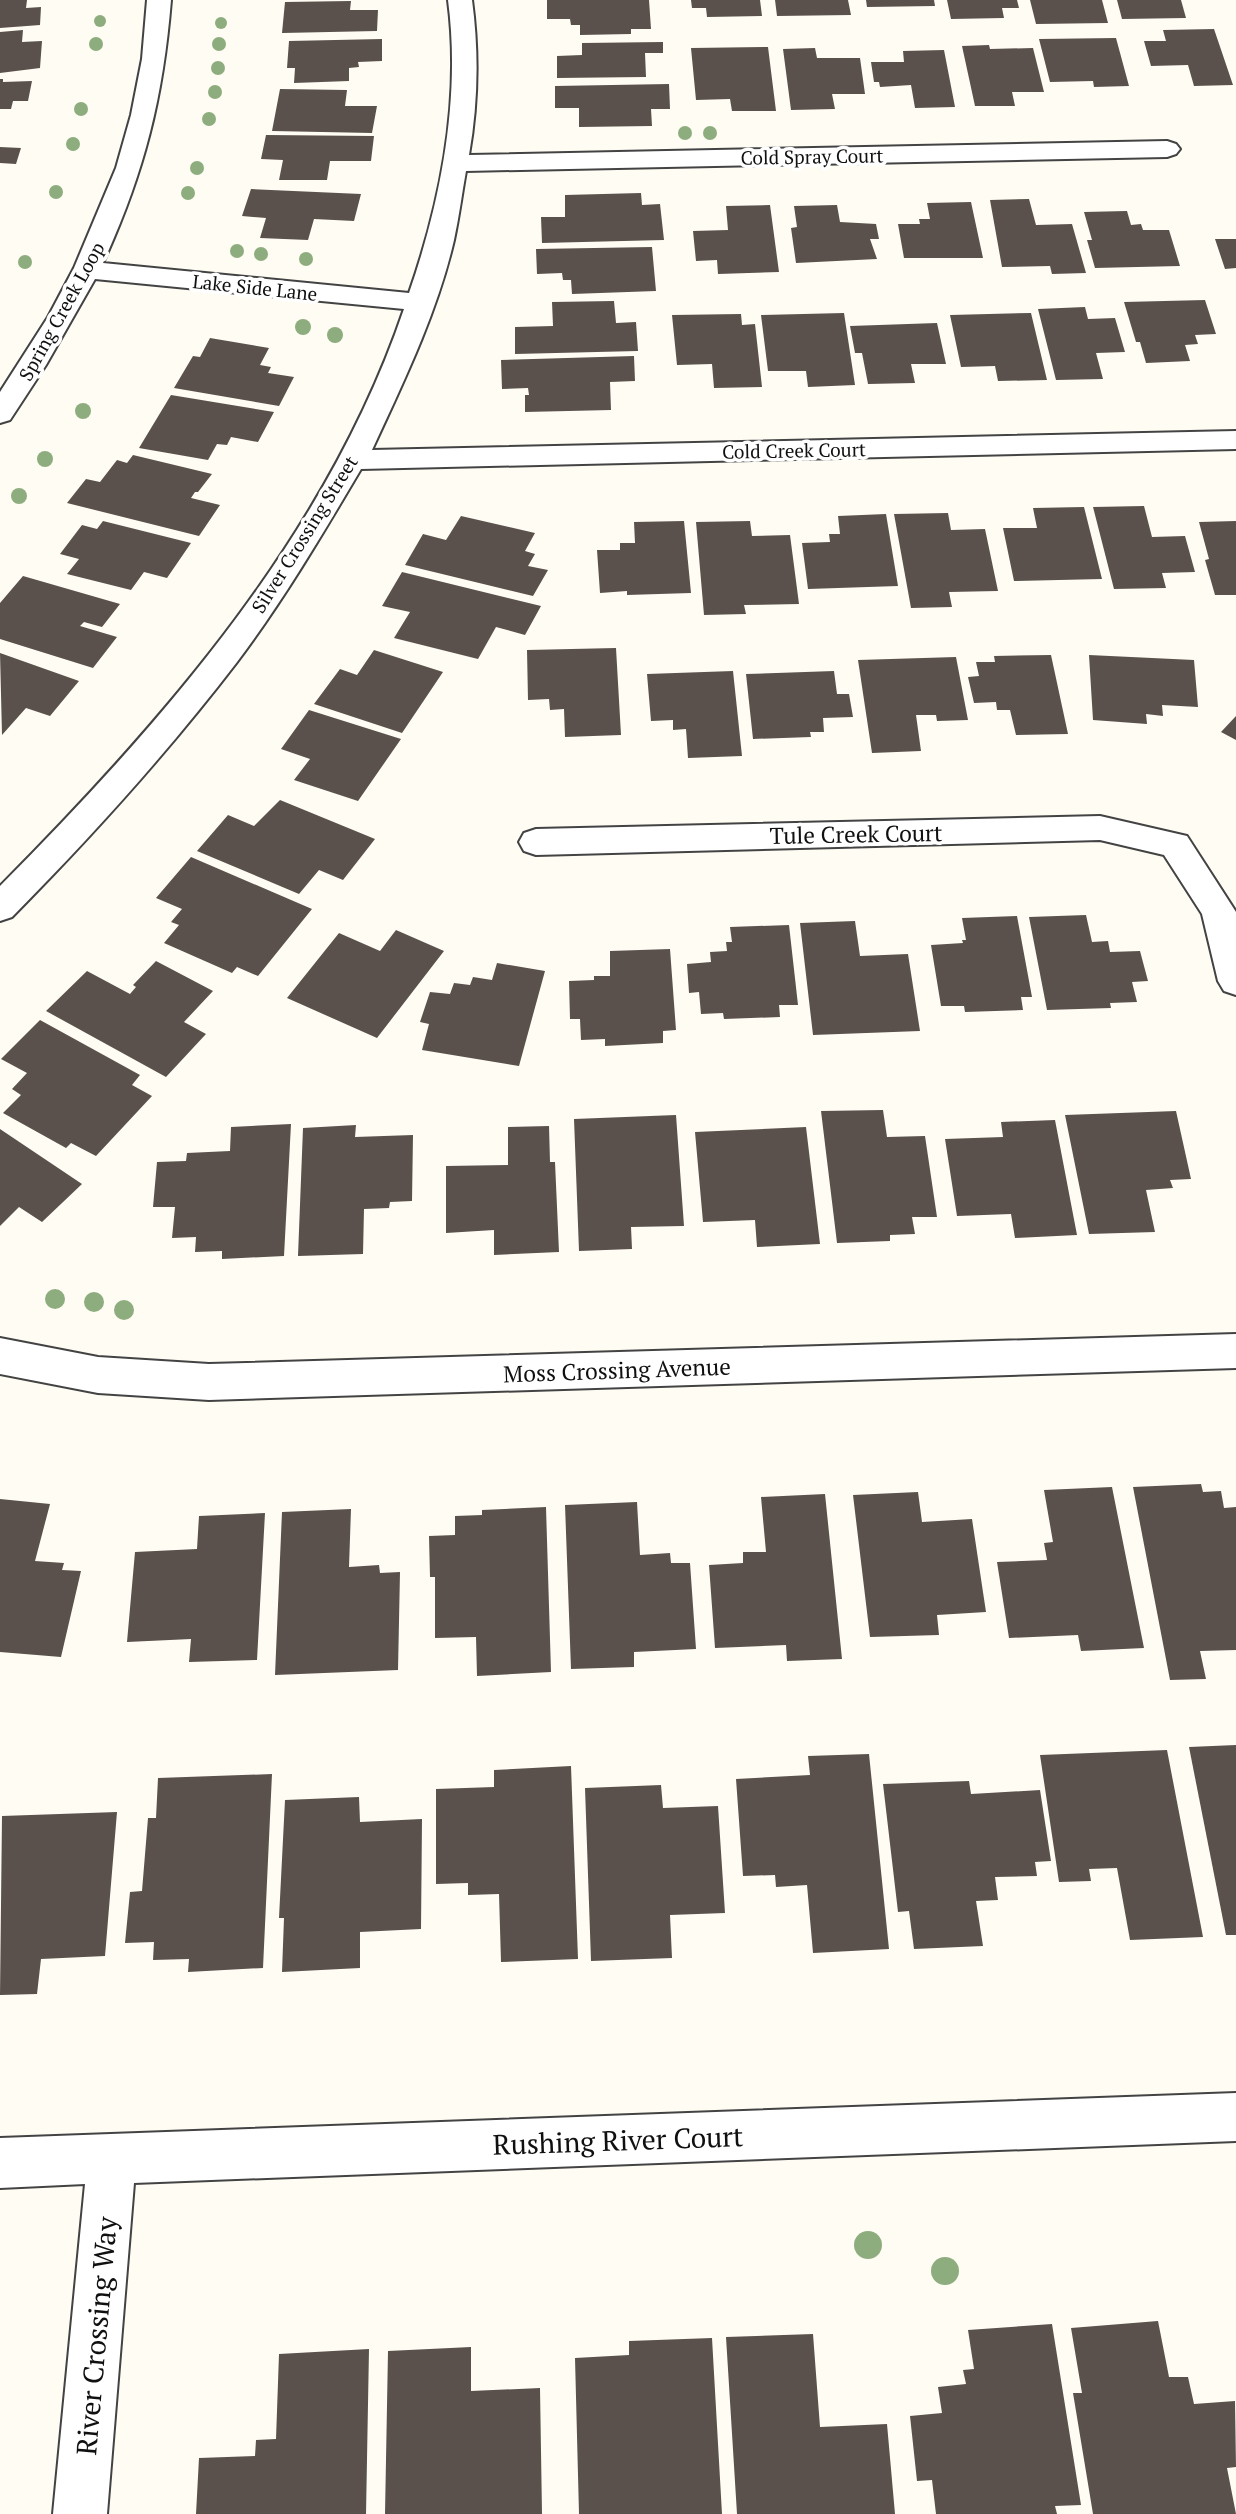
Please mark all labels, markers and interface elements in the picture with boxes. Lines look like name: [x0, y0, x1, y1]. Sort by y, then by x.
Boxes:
street label: Cold Spray Court: [740, 142, 884, 170]
street label: Spring Creek Loop: [12, 237, 110, 385]
street label: Lake Side Lane: [191, 268, 319, 306]
street label: Cold Creek Court: [722, 436, 866, 464]
street label: Silver Crossing Street: [245, 451, 363, 617]
street label: Tule Creek Court: [769, 817, 943, 851]
street label: Moss Crossing Avenue: [503, 1351, 731, 1389]
street label: Rushing River Court: [492, 2117, 745, 2163]
street label: River Crossing Way: [67, 2214, 125, 2457]

